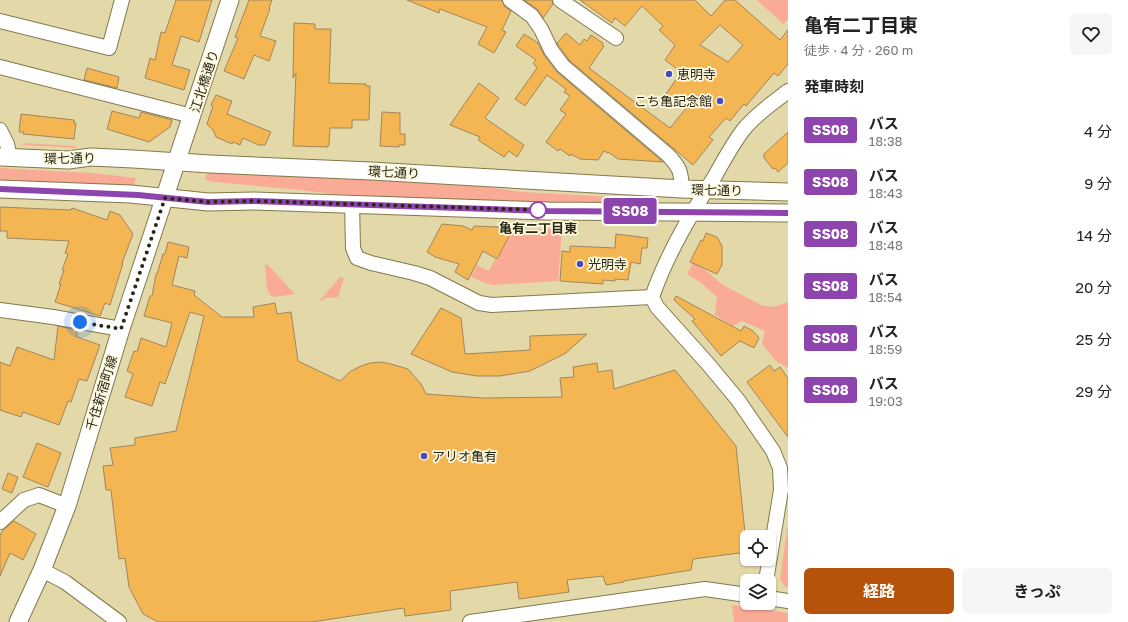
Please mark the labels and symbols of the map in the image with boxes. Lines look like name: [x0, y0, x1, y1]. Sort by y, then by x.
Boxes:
street label: 江北橋通り: [186, 48, 222, 114]
place label: 恵明寺: [677, 66, 716, 82]
marker: 恵明寺: [664, 69, 674, 79]
place label: こち亀記念館: [634, 93, 712, 109]
marker: こち亀記念館: [715, 96, 725, 106]
street label: 環七通り: [44, 150, 96, 166]
street label: 環七通り: [368, 163, 420, 181]
street label: 環七通り: [691, 182, 743, 198]
line badge: SS08: [602, 198, 658, 224]
marker: 亀有二丁目東: [529, 201, 547, 219]
place label: 亀有二丁目東: [499, 220, 577, 236]
place label: 光明寺: [588, 256, 627, 272]
marker: 光明寺: [575, 259, 585, 269]
your location: [70, 312, 90, 332]
street label: 千住新宿町線: [82, 353, 120, 433]
place label: アリオ亀有: [432, 448, 497, 464]
marker: アリオ亀有: [419, 451, 429, 461]

